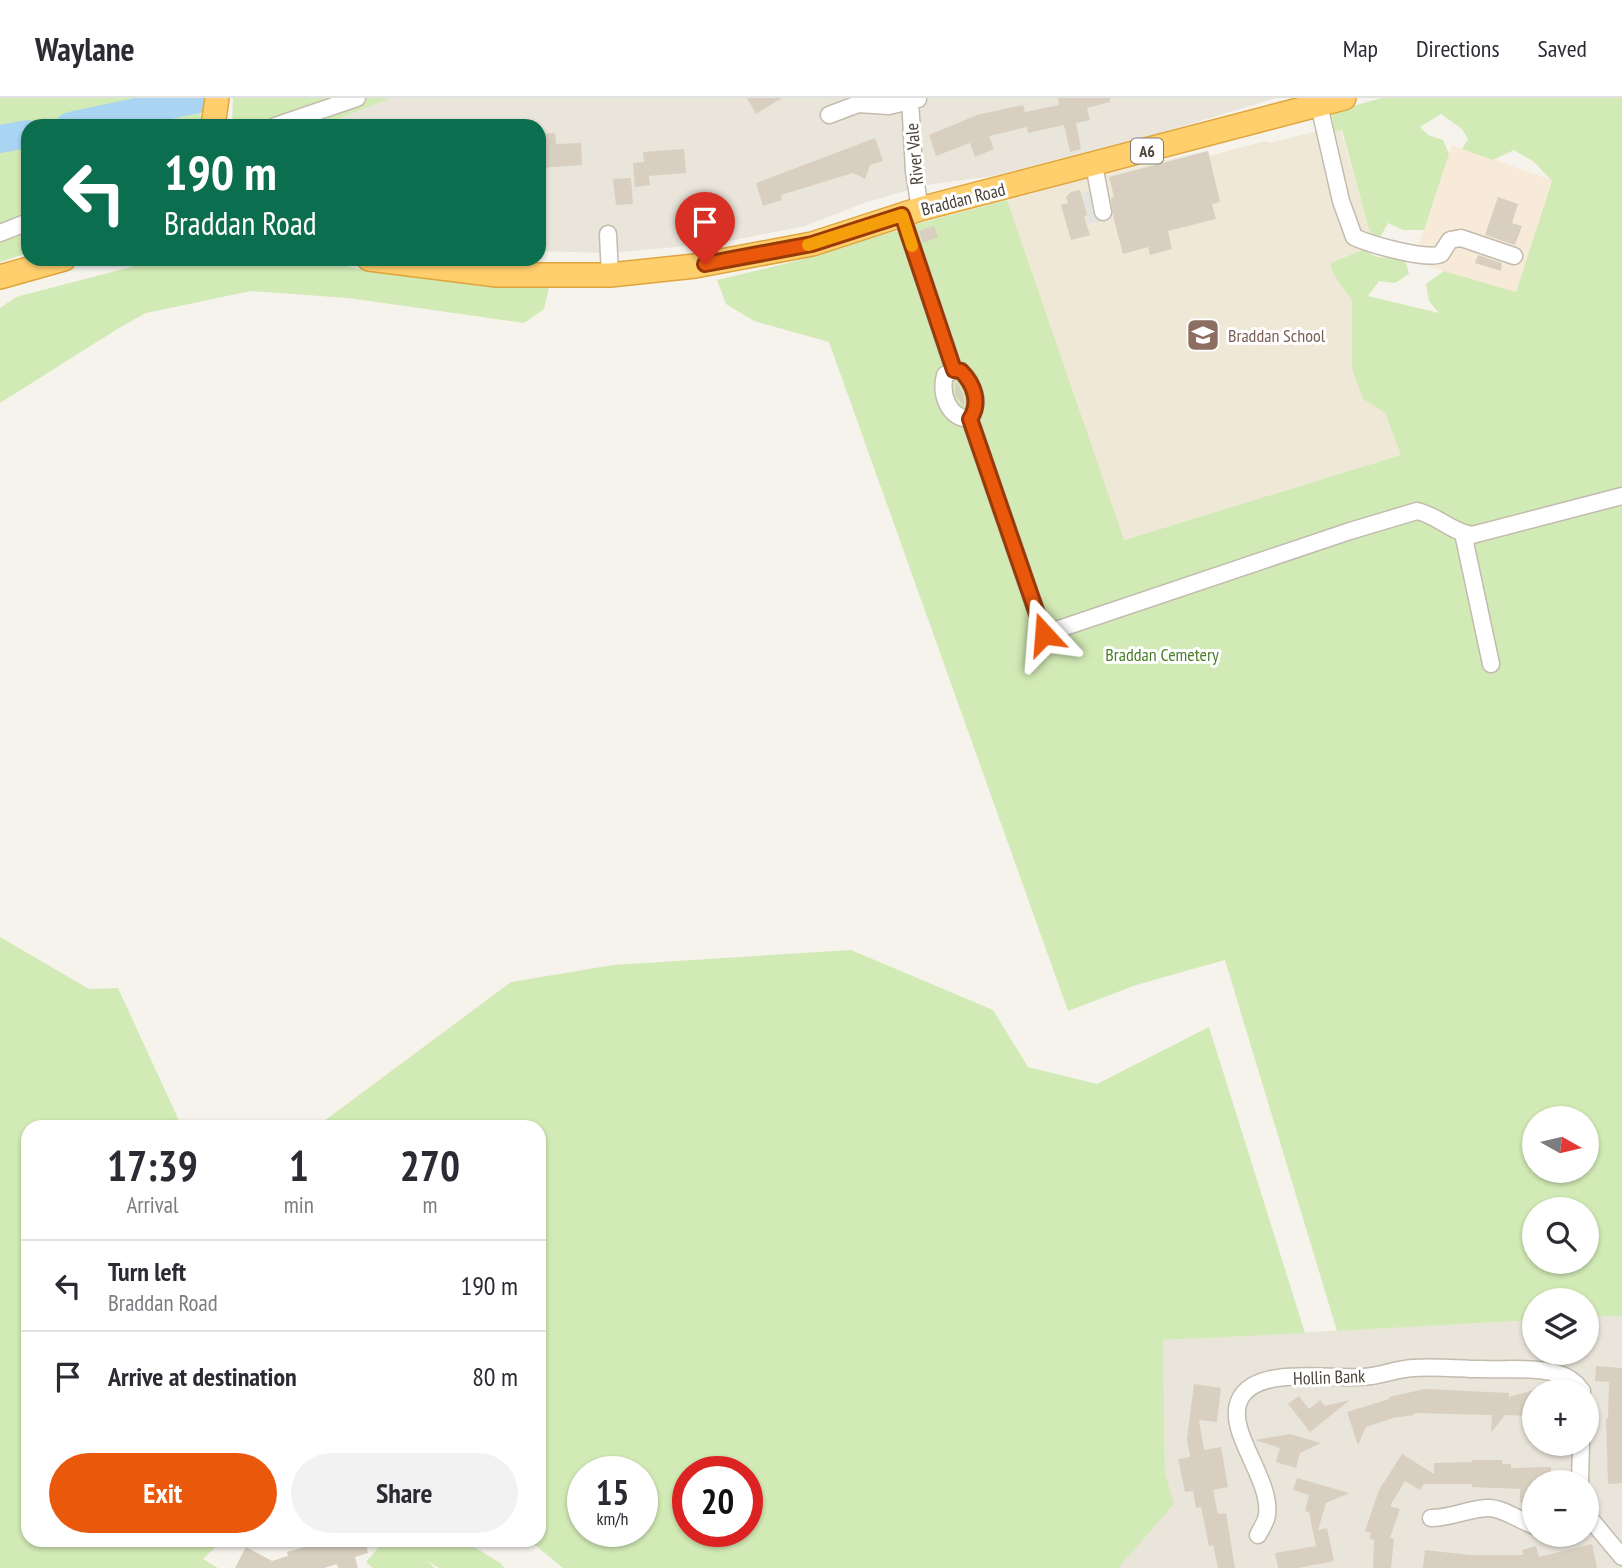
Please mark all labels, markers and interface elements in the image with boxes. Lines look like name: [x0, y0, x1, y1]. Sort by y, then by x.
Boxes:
text: Waylane: [35, 27, 135, 70]
text: Map: [1343, 33, 1378, 64]
text: Directions: [1416, 33, 1500, 64]
text: Saved: [1538, 33, 1587, 64]
street label: River Vale: [900, 122, 928, 186]
road number: A6: [1131, 138, 1163, 164]
text: 190 m: [164, 140, 277, 204]
icon: left: [49, 147, 140, 238]
street label: Braddan Road: [919, 177, 1007, 221]
pin: [675, 192, 735, 264]
text: Braddan Road: [164, 202, 317, 244]
icon: arrive: [686, 203, 724, 241]
school or university icon: Braddan School: [1184, 316, 1222, 354]
place label: Braddan School: [1228, 324, 1326, 347]
position arrow: [1007, 597, 1081, 671]
park label: Braddan Cemetery: [1105, 643, 1219, 666]
north arrow: [1522, 1106, 1600, 1183]
map controls: [1522, 1106, 1599, 1547]
text: 17:39: [107, 1138, 198, 1193]
text: 1: [289, 1138, 309, 1193]
text: 270: [400, 1138, 460, 1193]
text: Arrival: [126, 1190, 178, 1219]
text: min: [284, 1190, 314, 1219]
text: m: [422, 1190, 437, 1219]
button: search: [1522, 1197, 1599, 1274]
text: Turn left: [108, 1255, 186, 1288]
icon: left: [49, 1267, 87, 1305]
text: 190 m: [460, 1269, 518, 1302]
text: Braddan Road: [108, 1288, 218, 1317]
button: layers: [1522, 1288, 1599, 1365]
icon: arrive: [49, 1358, 87, 1396]
text: Arrive at destination: [108, 1360, 297, 1393]
text: 80 m: [472, 1360, 518, 1393]
street label: Hollin Bank: [1293, 1364, 1365, 1390]
button: +: [1522, 1379, 1599, 1456]
button: Exit: [49, 1453, 277, 1533]
button: Share: [291, 1453, 518, 1533]
speed limit sign: 20: [672, 1456, 763, 1547]
text: 15: [596, 1469, 629, 1515]
button: −: [1522, 1470, 1599, 1547]
text: km/h: [597, 1507, 628, 1530]

